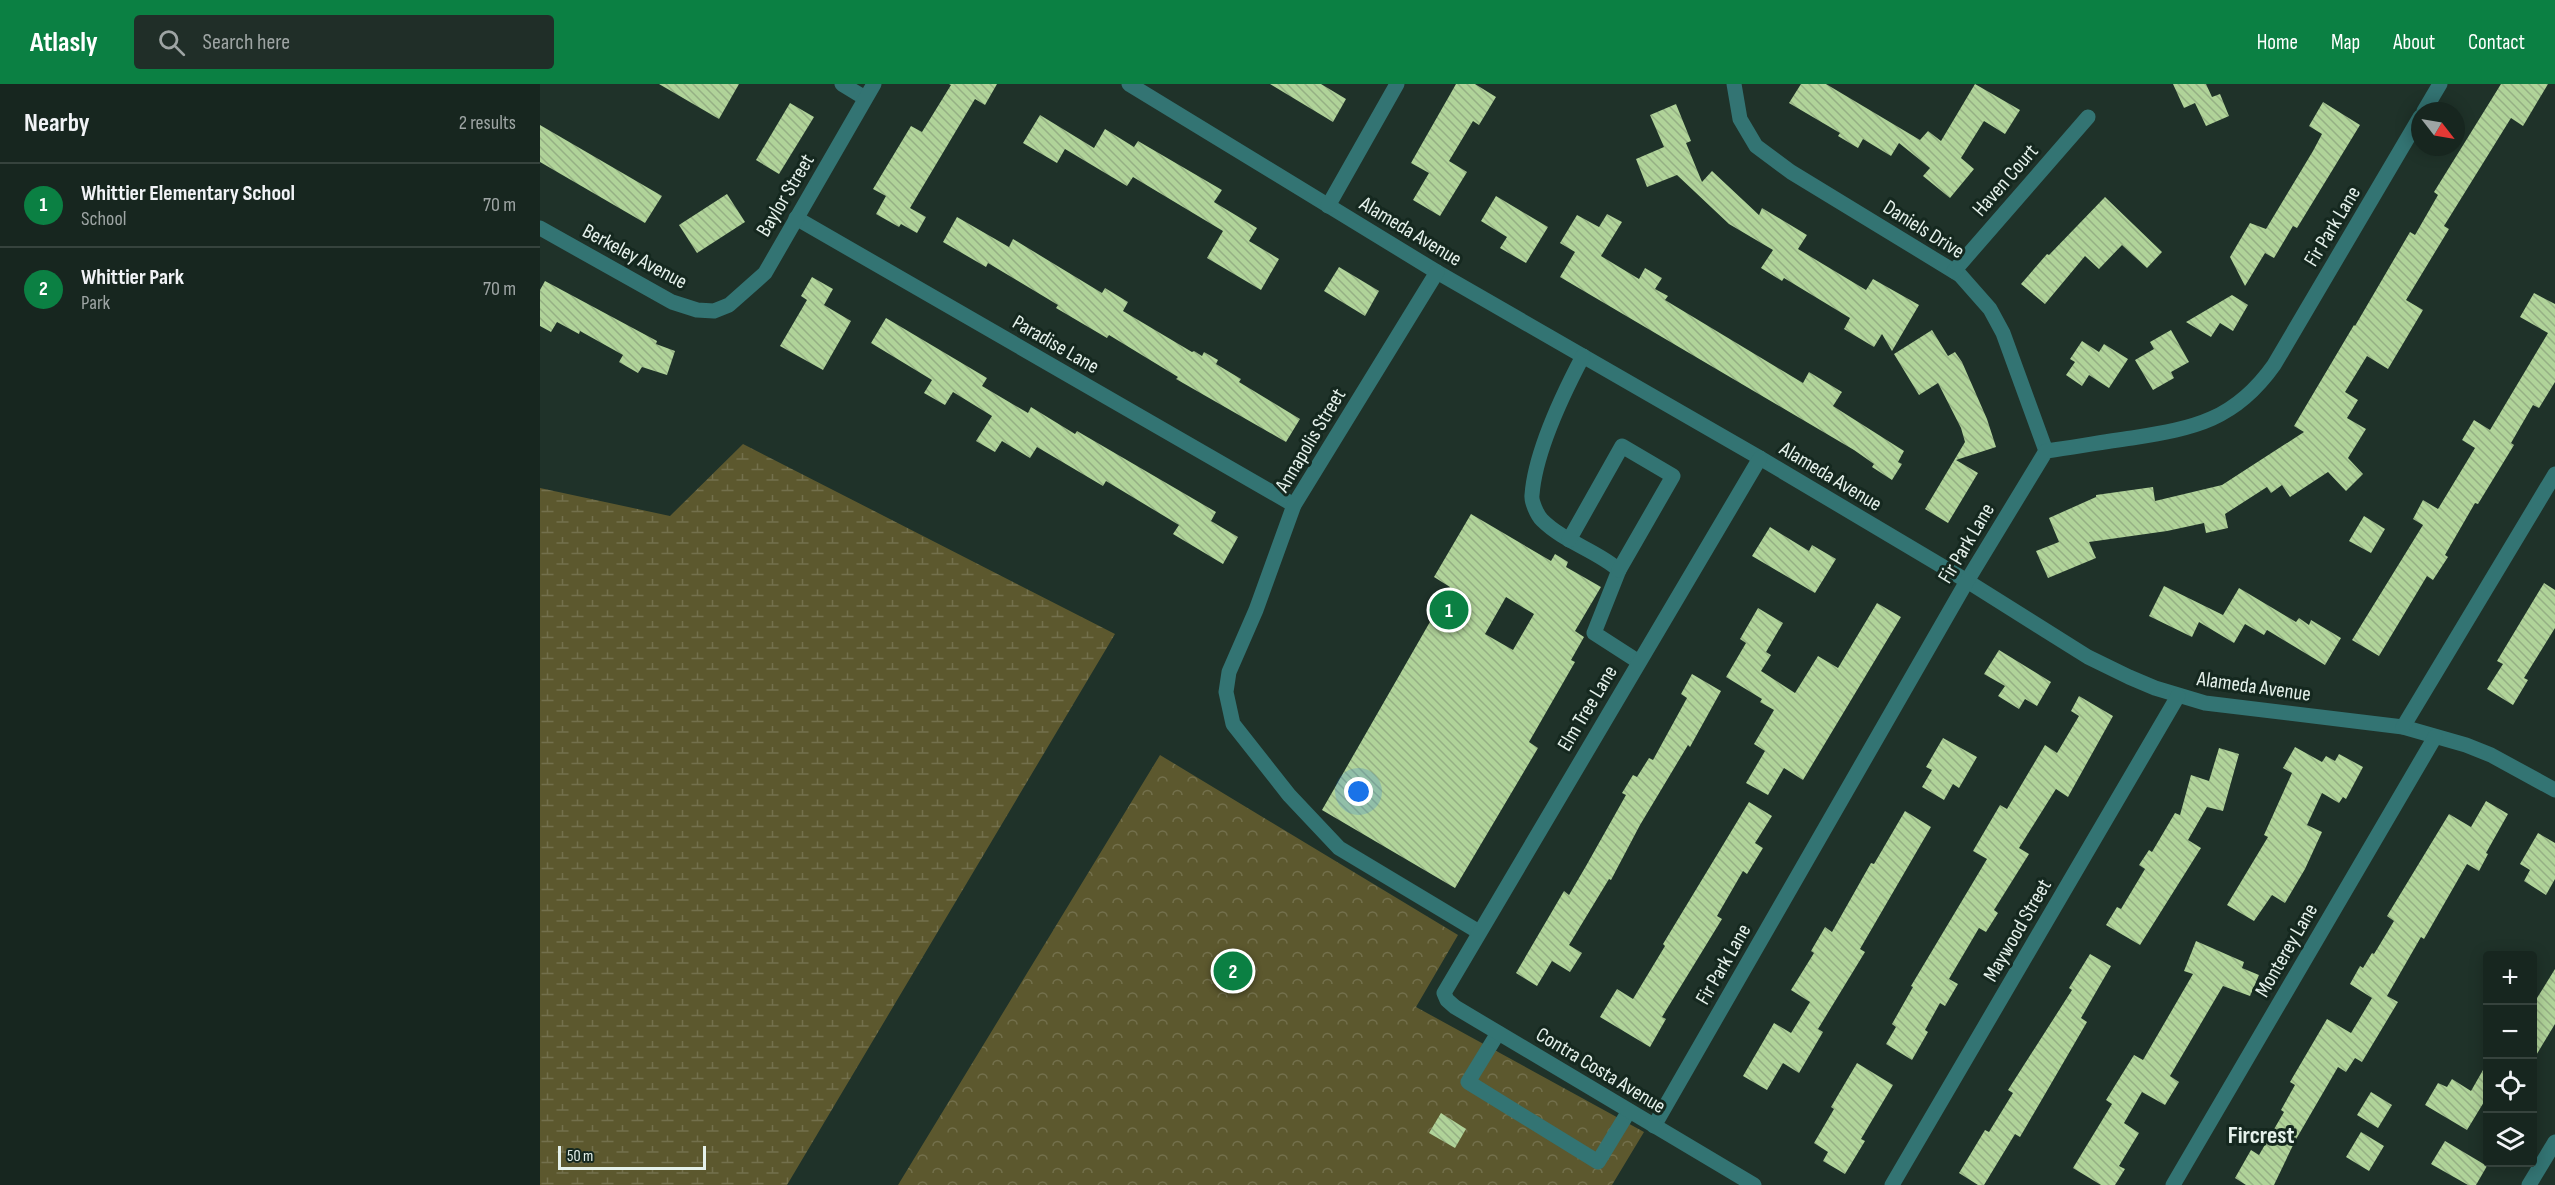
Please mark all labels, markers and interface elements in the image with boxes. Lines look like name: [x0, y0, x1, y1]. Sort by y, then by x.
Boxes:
search box: [134, 15, 554, 69]
text: Atlasly: [30, 26, 98, 59]
icon: search: [155, 26, 188, 59]
text: Search here: [203, 29, 290, 56]
text: Home: [2257, 30, 2298, 55]
text: Map: [2331, 30, 2360, 55]
text: About: [2393, 30, 2435, 55]
text: Contact: [2468, 30, 2525, 55]
north arrow: [2411, 102, 2465, 156]
text: Nearby: [24, 108, 90, 139]
text: 2 results: [459, 111, 516, 135]
street label: Haven Court: [1967, 139, 2044, 222]
street label: Baylor Street: [751, 149, 820, 241]
text: Whittier Elementary School: [81, 180, 295, 207]
street label: Fir Park Lane: [2299, 182, 2366, 271]
street label: Alameda Avenue: [1354, 191, 1466, 272]
text: 1: [40, 193, 47, 217]
text: 70 m: [483, 193, 516, 217]
street label: Daniels Drive: [1878, 195, 1969, 264]
text: School: [81, 207, 126, 231]
street label: Berkeley Avenue: [578, 218, 691, 294]
text: Whittier Park: [81, 264, 184, 291]
text: 2: [39, 277, 48, 301]
text: 70 m: [483, 277, 516, 301]
text: Park: [81, 291, 110, 315]
street label: Paradise Lane: [1008, 310, 1103, 379]
street label: Annapolis Street: [1269, 384, 1351, 497]
street label: Alameda Avenue: [1774, 436, 1886, 517]
street label: Fir Park Lane: [1933, 499, 2000, 588]
pin: 1: [1430, 588, 1468, 632]
street label: Elm Tree Lane: [1552, 661, 1623, 756]
street label: Alameda Avenue: [2194, 666, 2312, 707]
your location: [1344, 777, 1373, 806]
street label: Maywood Street: [1978, 875, 2057, 986]
street label: Monterey Lane: [2250, 899, 2323, 1001]
street label: Fir Park Lane: [1690, 920, 1756, 1009]
pin: 2: [1214, 948, 1252, 994]
map controls: [2483, 951, 2537, 1167]
button: +: [2483, 951, 2537, 1005]
button: −: [2483, 1005, 2537, 1059]
street label: Contra Costa Avenue: [1531, 1022, 1670, 1119]
button: locate: [2483, 1059, 2537, 1113]
button: layers: [2483, 1113, 2537, 1167]
district label: Fircrest: [2228, 1121, 2294, 1150]
scale bar: [558, 1143, 706, 1170]
text: 50 m: [567, 1147, 593, 1166]

